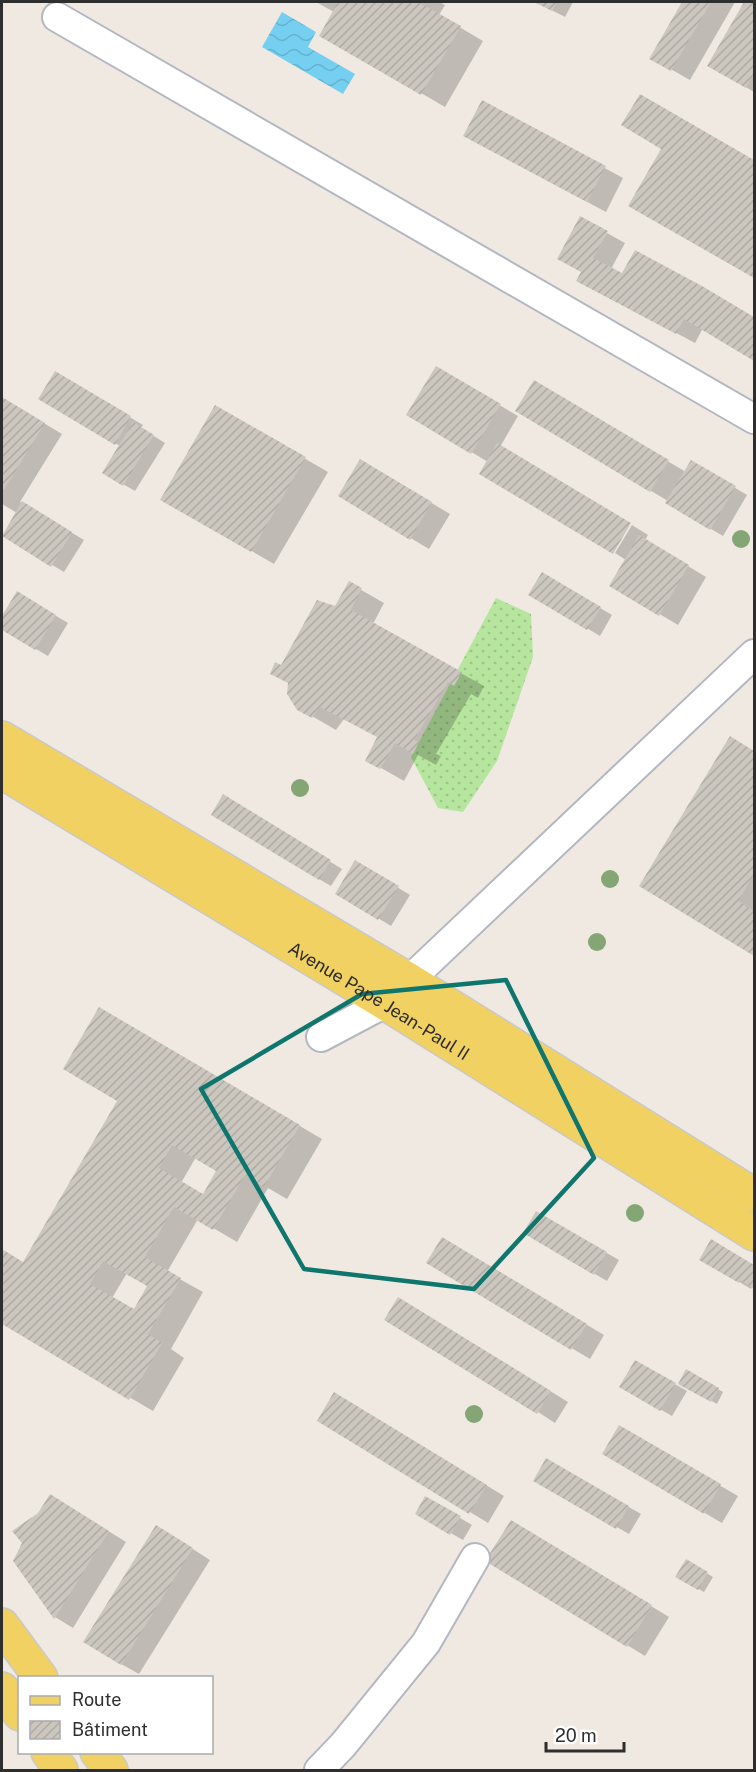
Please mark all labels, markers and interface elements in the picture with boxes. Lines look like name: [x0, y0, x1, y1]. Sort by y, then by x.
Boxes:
street label: Avenue Pape Jean-Paul II: [285, 937, 474, 1064]
legend: [18, 1676, 213, 1754]
text: Route: [72, 1689, 121, 1710]
scale bar: [546, 1715, 624, 1753]
text: Bâtiment: [72, 1719, 148, 1740]
text: 20 m: [555, 1725, 597, 1746]

